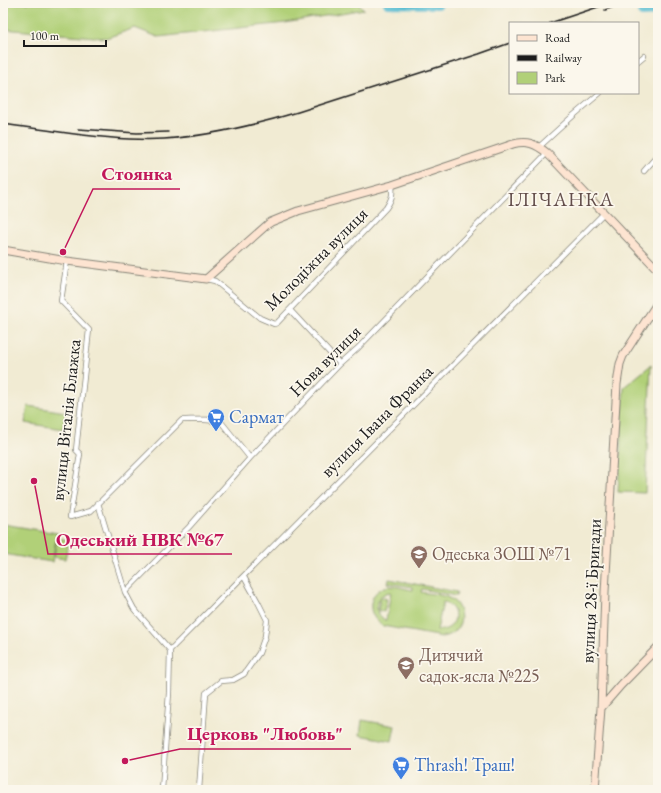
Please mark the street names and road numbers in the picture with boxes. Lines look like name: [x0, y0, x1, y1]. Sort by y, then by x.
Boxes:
street label: Молодіжна вулиця: [259, 202, 372, 315]
street label: Нова вулиця: [284, 320, 365, 401]
street label: вулиця Віталія Блажка: [46, 337, 86, 502]
street label: вулиця Івана Франка: [316, 359, 438, 482]
street label: вулиця 28-ї Бригади: [575, 518, 606, 664]

